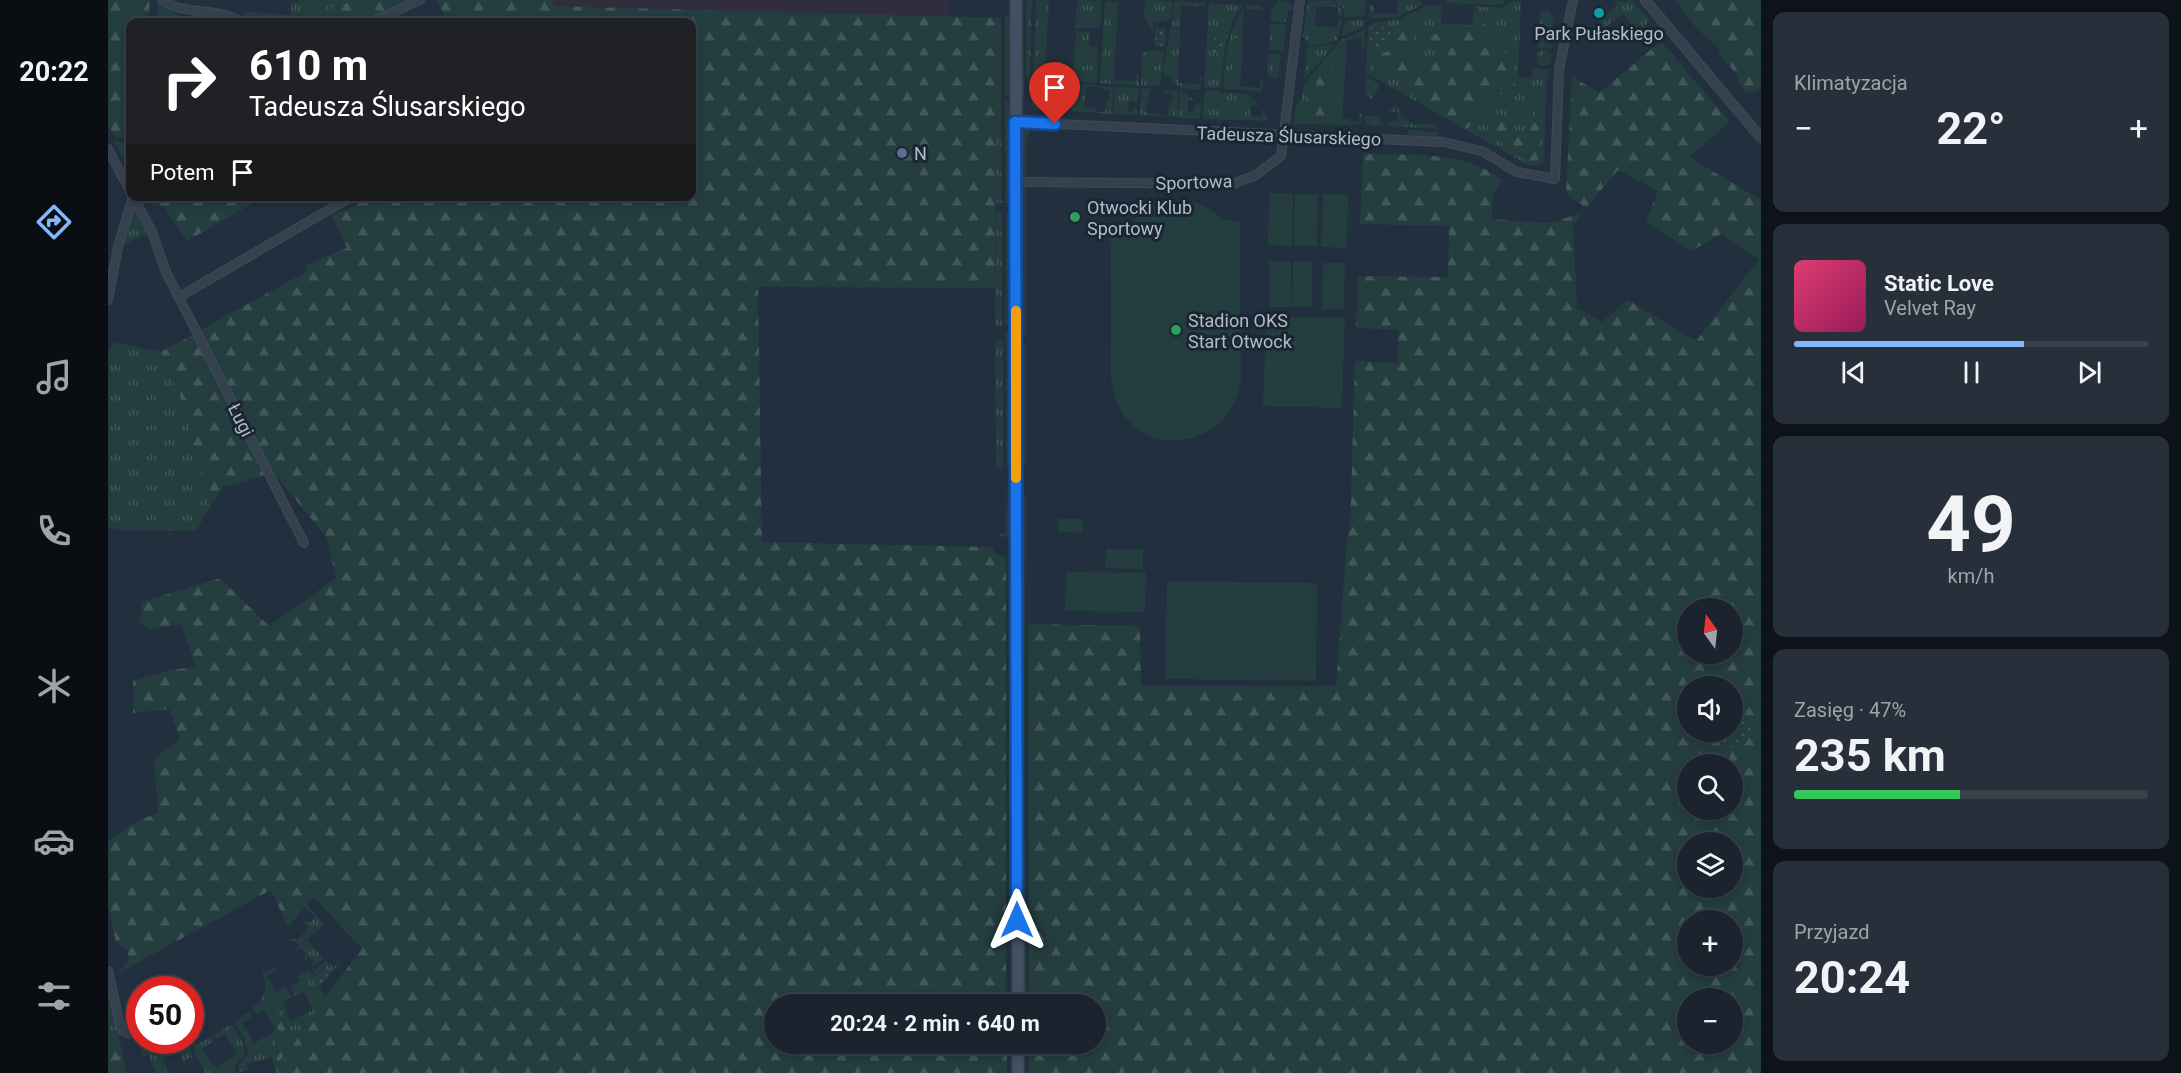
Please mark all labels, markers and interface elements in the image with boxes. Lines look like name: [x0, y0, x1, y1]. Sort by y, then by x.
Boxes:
marker: Park Pułaskiego: [1592, 6, 1606, 20]
place label: Park Pułaskiego: [1534, 23, 1664, 44]
text: 610 m: [249, 41, 368, 90]
icon: right: [150, 42, 228, 120]
text: 20:22: [19, 56, 89, 88]
pin: [1029, 62, 1080, 124]
icon: arrive: [1038, 71, 1071, 104]
text: Klimatyzacja: [1794, 71, 1908, 95]
text: Tadeusza Ślusarskiego: [249, 91, 526, 123]
text: 22°: [1936, 102, 2006, 155]
text: −: [1794, 109, 1813, 148]
text: +: [2129, 109, 2148, 148]
street label: Tadeusza Ślusarskiego: [1196, 122, 1382, 150]
place label: N: [914, 143, 927, 164]
marker: N: [895, 146, 909, 160]
icon: arrive: [226, 156, 259, 189]
text: Potem: [150, 160, 214, 185]
street label: Sportowa: [1155, 170, 1233, 194]
place label: Otwocki Klub Sportowy: [1087, 197, 1192, 239]
icon: directions: [33, 201, 75, 243]
marker: Otwocki Klub Sportowy: [1068, 210, 1082, 224]
text: Static Love: [1884, 271, 1994, 296]
text: Velvet Ray: [1884, 296, 1976, 320]
place label: Stadion OKS Start Otwock: [1188, 310, 1293, 352]
marker: Stadion OKS Start Otwock: [1169, 323, 1183, 337]
icon: music: [33, 356, 75, 398]
icon: previous: [1837, 356, 1870, 389]
icon: pause: [1955, 356, 1988, 389]
icon: next: [2073, 356, 2106, 389]
street label: Ługi: [224, 400, 258, 440]
text: 49: [1926, 479, 2016, 570]
icon: phone: [33, 510, 75, 552]
text: km/h: [1948, 564, 1994, 588]
north arrow: [1677, 598, 1743, 664]
map controls: [1677, 598, 1743, 1054]
icon: climate: [33, 665, 75, 707]
button: sound: [1677, 676, 1743, 742]
text: Zasięg · 47%: [1794, 698, 1906, 722]
text: 235 km: [1794, 729, 1946, 782]
button: search: [1677, 754, 1743, 820]
icon: car: [33, 820, 75, 862]
button: layers: [1677, 832, 1743, 898]
position arrow: [985, 888, 1049, 952]
button: +: [1677, 910, 1743, 976]
text: Przyjazd: [1794, 920, 1870, 944]
text: 20:24: [1794, 951, 1910, 1004]
icon: filters: [33, 975, 75, 1017]
speed limit sign: 50: [126, 976, 204, 1054]
button: −: [1677, 988, 1743, 1054]
text: 20:24 · 2 min · 640 m: [830, 1011, 1040, 1036]

